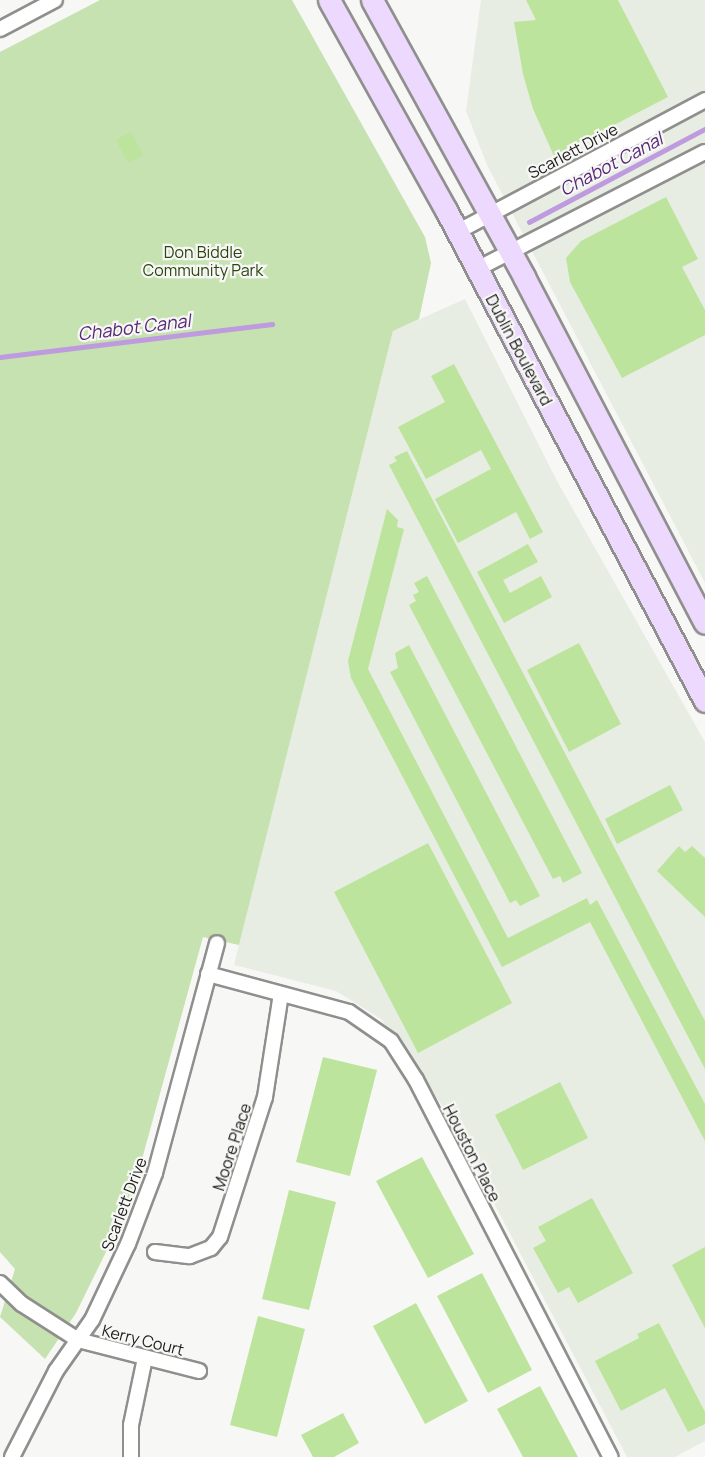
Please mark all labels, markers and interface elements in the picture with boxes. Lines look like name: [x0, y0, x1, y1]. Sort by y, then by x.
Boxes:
street label: Scarlett Drive: [525, 119, 621, 183]
water label: Chabot Canal: [556, 128, 666, 200]
park label: Don Biddle Community Park: [143, 242, 263, 280]
street label: Dublin Boulevard: [482, 291, 556, 409]
water label: Chabot Canal: [76, 309, 192, 345]
street label: Moore Place: [209, 1101, 255, 1193]
street label: Houston Place: [439, 1101, 505, 1205]
street label: Scarlett Drive: [97, 1154, 151, 1254]
street label: Kerry Court: [100, 1321, 186, 1359]

